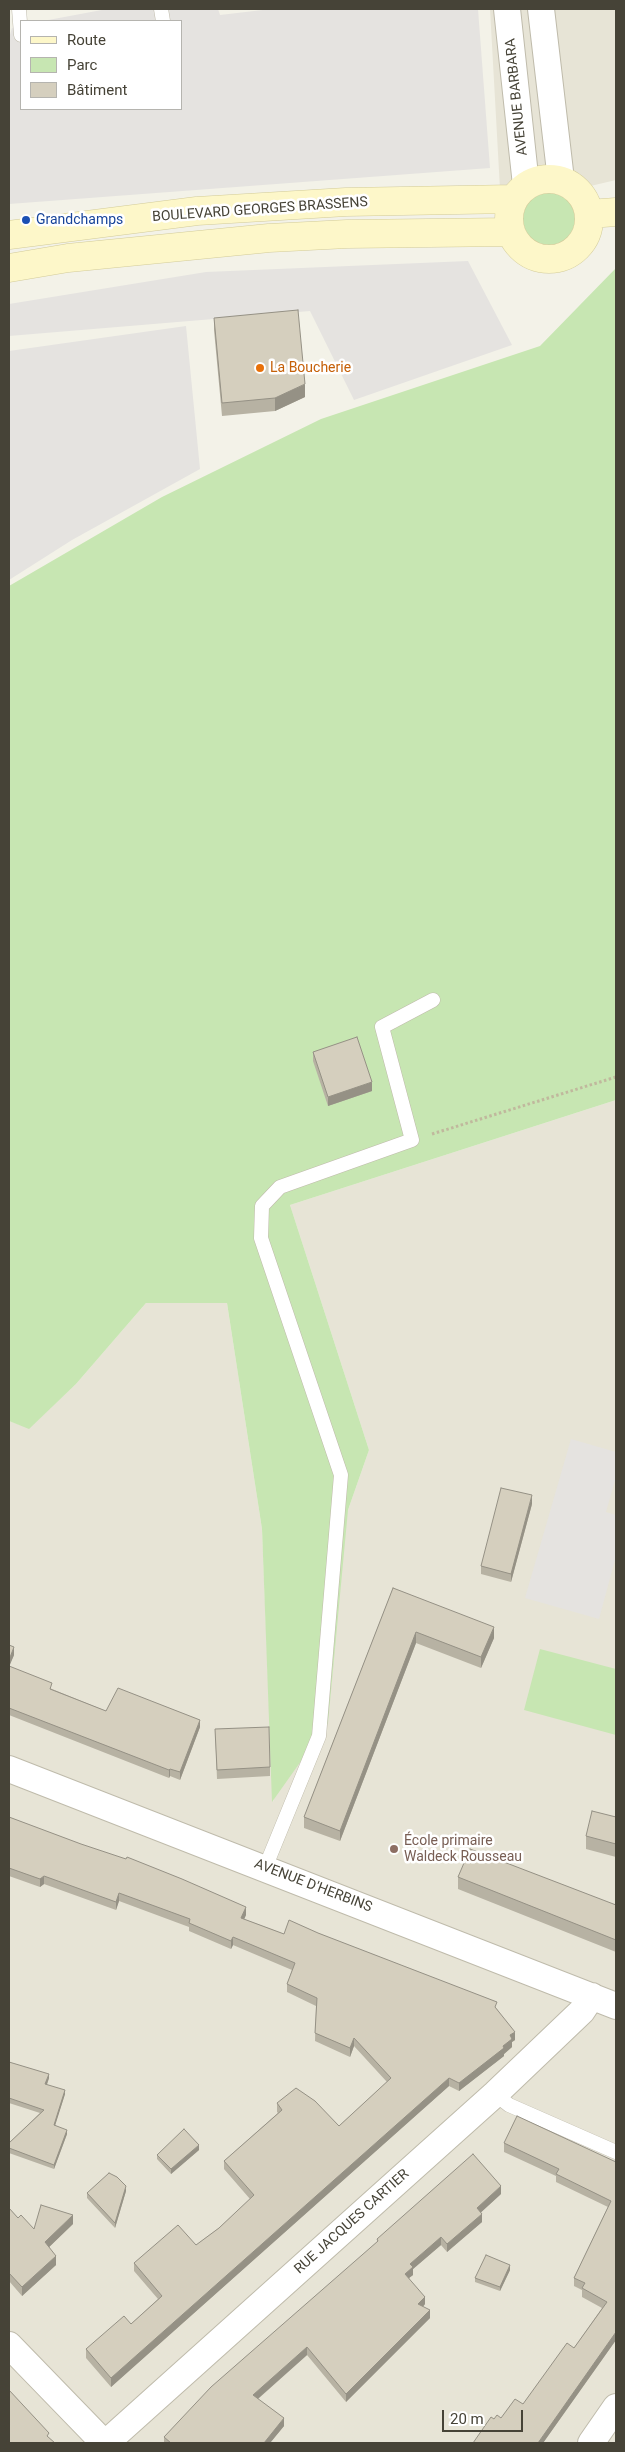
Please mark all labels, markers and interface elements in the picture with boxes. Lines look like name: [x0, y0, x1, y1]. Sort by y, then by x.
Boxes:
legend: [20, 20, 182, 110]
text: Route: [67, 31, 106, 49]
street label: AVENUE BARBARA: [502, 37, 532, 157]
text: Parc: [67, 56, 97, 74]
text: Bâtiment: [67, 81, 127, 99]
street label: BOULEVARD GEORGES BRASSENS: [152, 194, 368, 226]
place label: Grandchamps: [36, 212, 123, 228]
marker: Grandchamps: [20, 214, 32, 226]
place label: La Boucherie: [270, 360, 351, 376]
marker: La Boucherie: [254, 362, 266, 374]
place label: École primaire Waldeck Rousseau: [404, 1833, 522, 1865]
marker: École primaire Waldeck Rousseau: [388, 1843, 400, 1855]
street label: AVENUE D'HERBINS: [252, 1856, 374, 1916]
street label: RUE JACQUES CARTIER: [291, 2166, 413, 2278]
scale bar: [445, 2400, 526, 2432]
text: 20 m: [450, 2410, 484, 2428]

